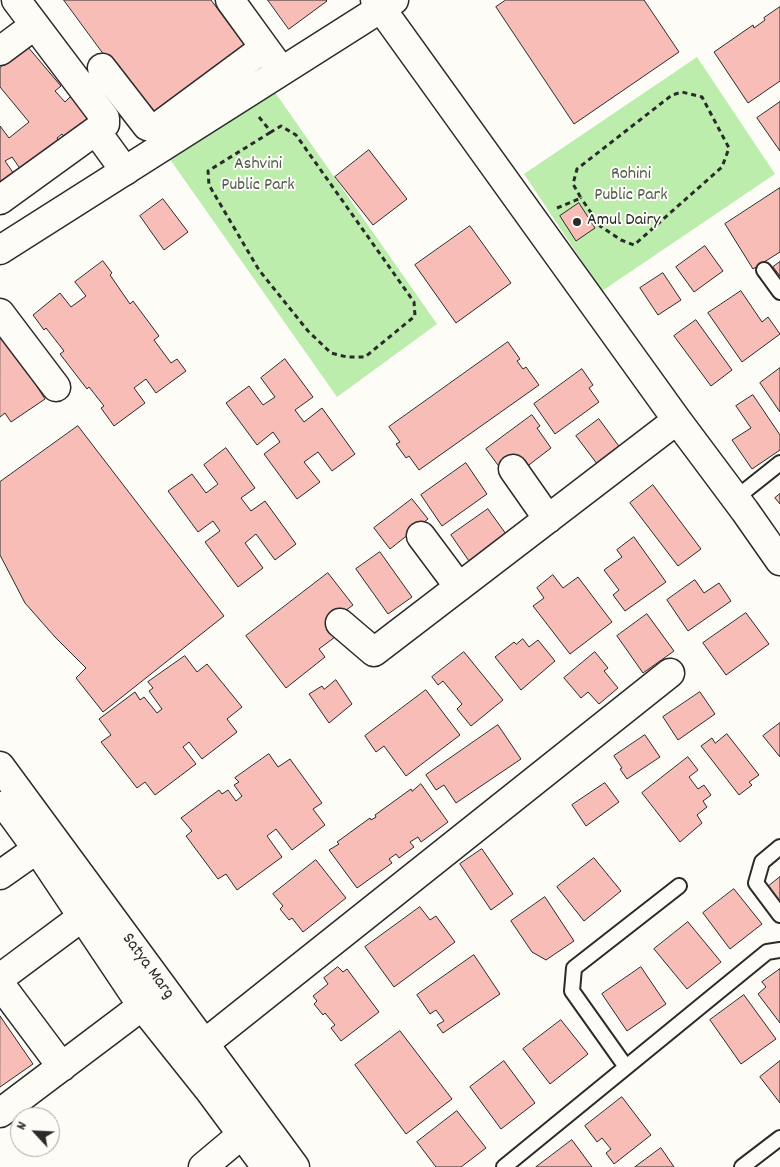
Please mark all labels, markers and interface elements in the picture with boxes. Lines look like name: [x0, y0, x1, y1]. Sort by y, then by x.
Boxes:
park label: Ashvini Public Park: [221, 155, 295, 198]
park label: Rohini Public Park: [594, 165, 668, 208]
place label: Amul Dairy: [587, 211, 660, 233]
marker: Amul Dairy: [571, 216, 583, 228]
street label: Satya Marg: [116, 930, 178, 1004]
north arrow: [10, 1107, 60, 1157]
text: N: [12, 1119, 33, 1133]

